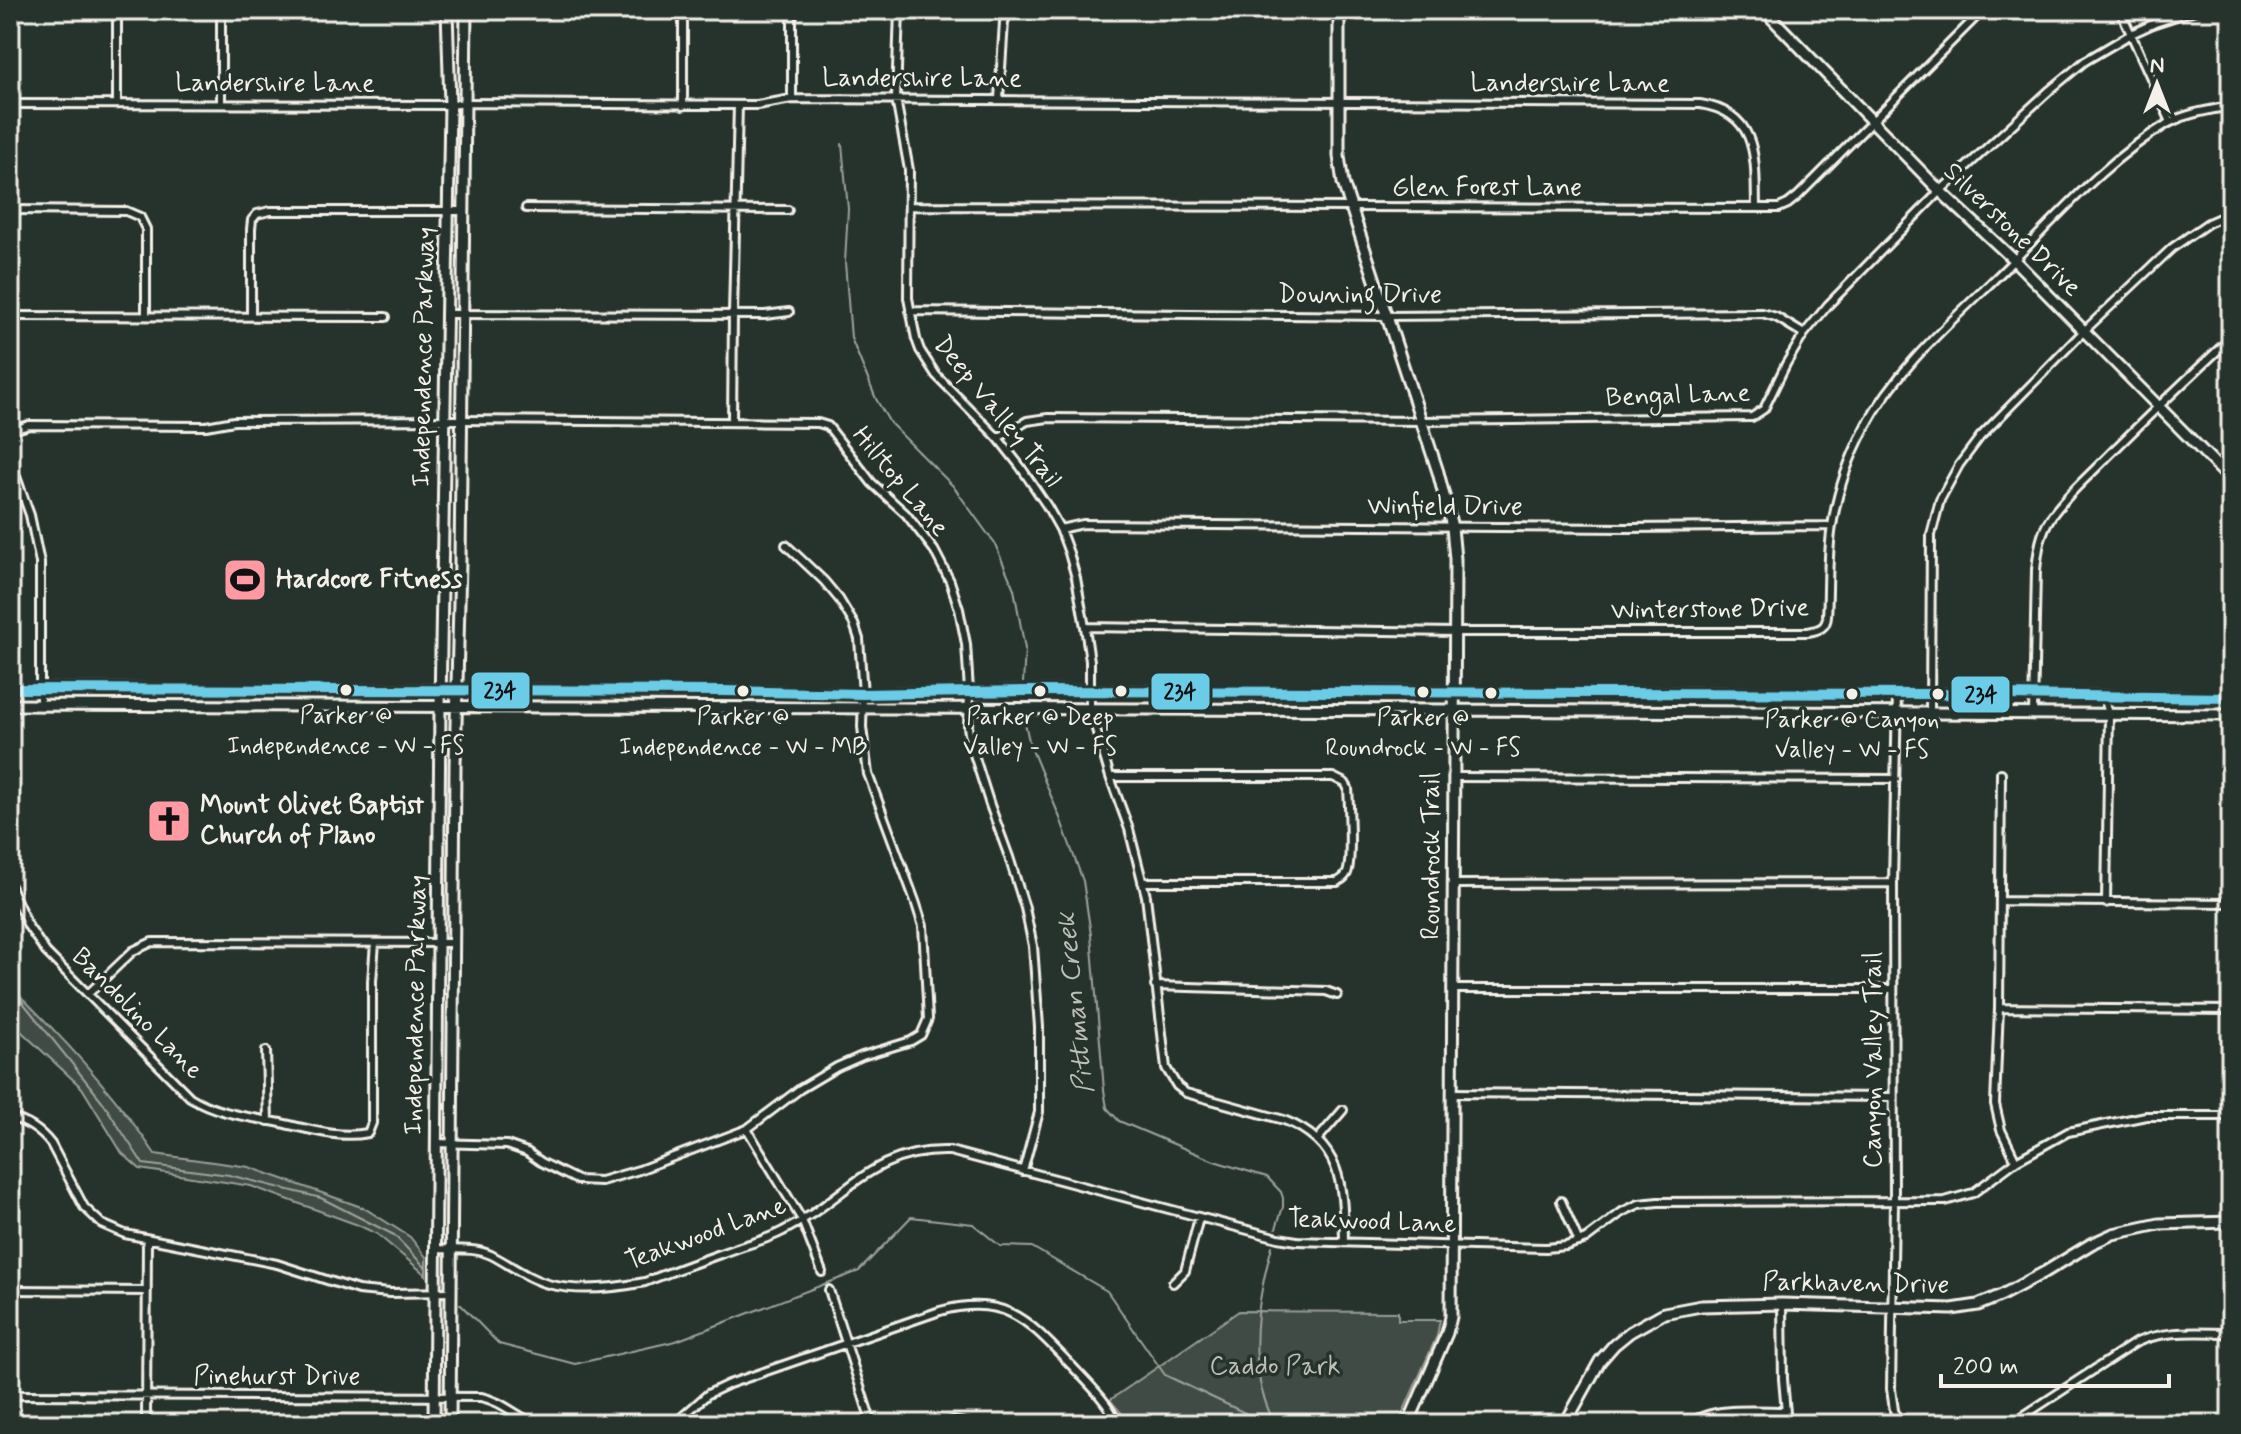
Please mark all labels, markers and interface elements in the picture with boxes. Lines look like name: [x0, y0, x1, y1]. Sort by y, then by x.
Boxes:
north arrow: [2117, 44, 2197, 124]
text: N: [2150, 52, 2164, 80]
street label: Landershire Lane: [822, 62, 1022, 96]
street label: Landershire Lane: [175, 67, 375, 101]
street label: Landershire Lane: [1470, 67, 1670, 101]
street label: Silverstone Drive: [1936, 155, 2089, 305]
street label: Glen Forest Lane: [1392, 171, 1582, 205]
street label: Independence Parkway: [405, 227, 443, 487]
street label: Downing Drive: [1278, 278, 1442, 315]
street label: Deep Valley Trail: [925, 329, 1069, 495]
street label: Bengal Lane: [1605, 376, 1751, 418]
street label: Hilltop Lane: [844, 420, 956, 544]
street label: Winfield Drive: [1367, 490, 1523, 524]
sports icon: Hardcore Fitness: [221, 556, 269, 604]
place label: Hardcore Fitness: [276, 563, 463, 597]
street label: Winterstone Drive: [1611, 591, 1810, 629]
line badge: 234: [470, 671, 531, 710]
line badge: 234: [1150, 672, 1211, 711]
line badge: 234: [1950, 675, 2011, 714]
text: 234: [483, 678, 517, 706]
text: 234: [1163, 679, 1197, 707]
marker: Parker @ Independence - W - FS: [338, 682, 354, 698]
text: 234: [1964, 682, 1998, 710]
marker: Parker @ Independence - W - MB: [735, 683, 751, 699]
marker: Parker @ Deep Valley - W - FS: [1032, 683, 1048, 699]
unlabelled marker: [1113, 683, 1129, 699]
marker: Parker @ Roundrock - W - FS: [1415, 684, 1431, 700]
unlabelled marker: [1483, 685, 1499, 701]
marker: Parker @ Canyon Valley - W - FS: [1844, 686, 1860, 702]
unlabelled marker: [1930, 686, 1946, 702]
place label: Parker @ Independence - W - FS: [227, 701, 465, 762]
place label: Parker @ Independence - W - MB: [619, 702, 867, 763]
place label: Parker @ Deep Valley - W - FS: [963, 702, 1117, 763]
place label: Parker @ Roundrock - W - FS: [1325, 703, 1521, 764]
place label: Parker @ Canyon Valley - W - FS: [1765, 705, 1939, 766]
street label: Roundrock Trail: [1415, 772, 1449, 940]
place label: Mount Olivet Baptist Church of Plano: [200, 789, 425, 853]
church icon: Mount Olivet Baptist Church of Plano: [145, 797, 193, 845]
street label: Independence Parkway: [397, 875, 435, 1135]
water label: Pittman Creek: [1048, 909, 1104, 1095]
street label: Bandolino Lane: [64, 941, 210, 1087]
street label: Canyon Valley Trail: [1857, 952, 1891, 1168]
street label: Teakwood Lane: [621, 1189, 791, 1279]
street label: Teakwood Lane: [1287, 1202, 1457, 1242]
street label: Parkhaven Drive: [1762, 1265, 1950, 1303]
scale bar: [1941, 1338, 2169, 1388]
park label: Caddo Park: [1210, 1350, 1341, 1384]
text: 200 m: [1953, 1352, 2019, 1383]
street label: Pinehurst Drive: [194, 1360, 360, 1394]

